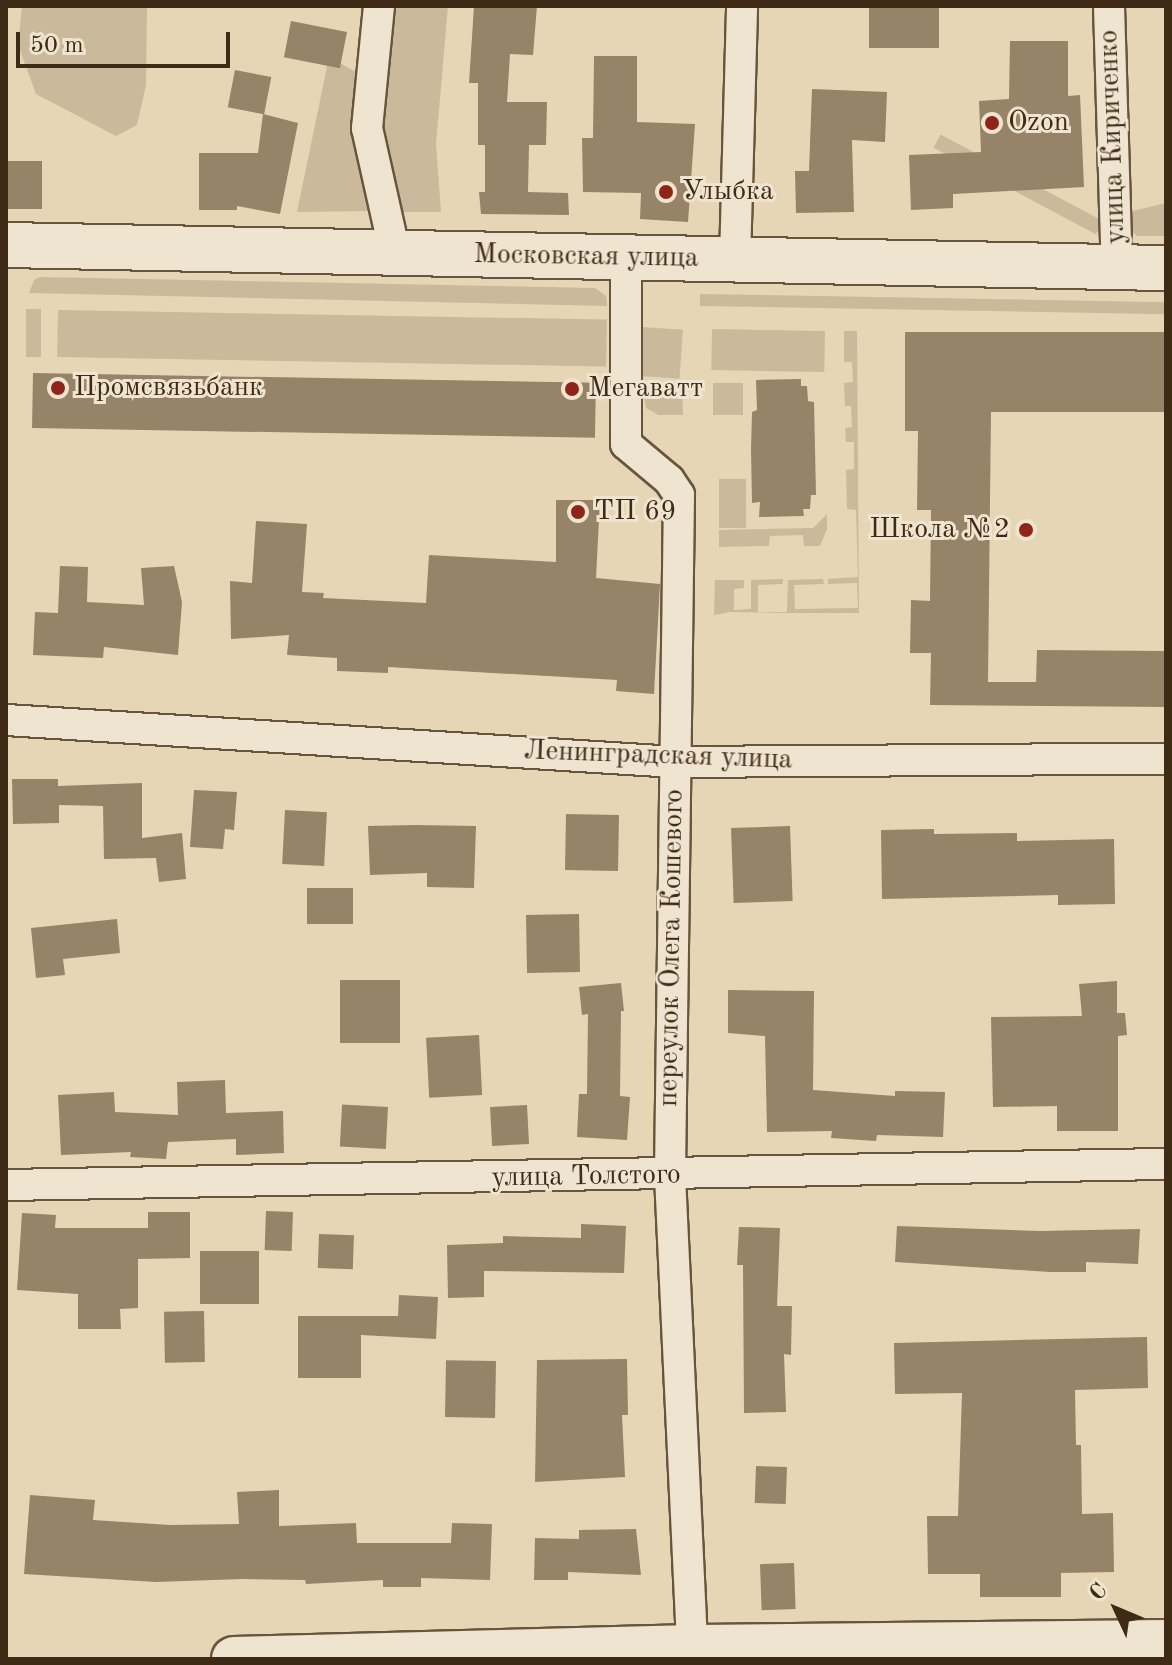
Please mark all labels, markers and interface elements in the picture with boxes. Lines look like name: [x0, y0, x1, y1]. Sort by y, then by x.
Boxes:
scale bar: [20, 16, 234, 66]
street label: улица Кириченко: [1092, 29, 1134, 245]
text: 50 m: [30, 34, 84, 58]
place label: Ozon: [1008, 106, 1069, 140]
marker: Ozon: [983, 114, 1001, 132]
place label: Улыбка: [682, 175, 774, 209]
marker: Улыбка: [657, 183, 675, 201]
street label: Московская улица: [473, 238, 699, 276]
place label: Промсвязьбанк: [74, 371, 263, 405]
place label: Мегаватт: [588, 372, 703, 406]
marker: Промсвязьбанк: [49, 379, 67, 397]
marker: Мегаватт: [563, 380, 581, 398]
place label: ТП 69: [594, 495, 676, 529]
marker: ТП 69: [569, 503, 587, 521]
place label: Школа №2: [869, 513, 1010, 547]
marker: Школа №2: [1017, 521, 1035, 539]
street label: Ленинградская улица: [523, 735, 793, 777]
street label: переулок Олега Кошевого: [652, 789, 692, 1107]
street label: улица Толстого: [491, 1159, 681, 1195]
north arrow: [1076, 1569, 1156, 1649]
text: С: [1086, 1579, 1112, 1605]

